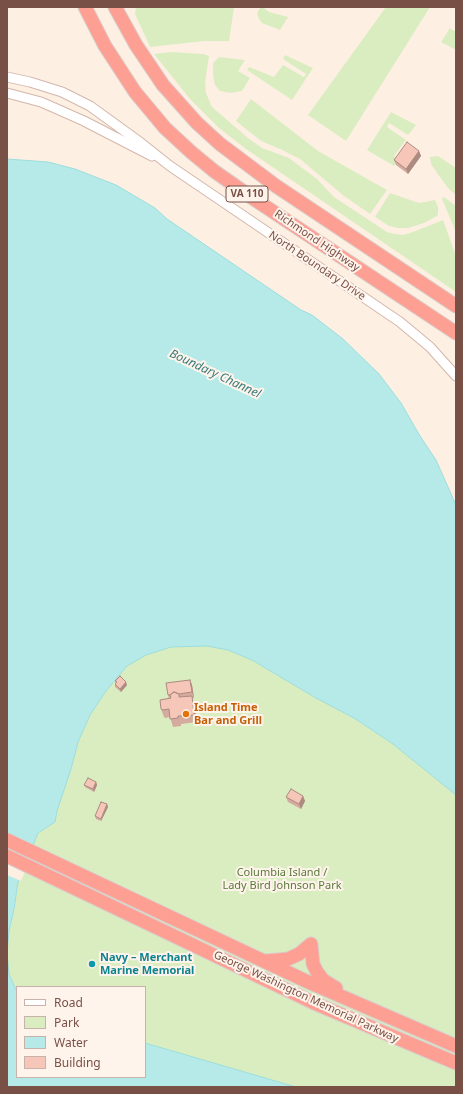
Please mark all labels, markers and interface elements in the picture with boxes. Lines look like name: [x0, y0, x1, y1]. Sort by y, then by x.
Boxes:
road number: VA 110: [226, 186, 268, 202]
street label: Richmond Highway: [272, 208, 362, 274]
street label: North Boundary Drive: [266, 229, 368, 303]
water label: Boundary Channel: [167, 347, 263, 401]
place label: Island Time Bar and Grill: [194, 701, 262, 727]
marker: Island Time Bar and Grill: [181, 709, 191, 719]
park label: Columbia Island / Lady Bird Johnson Park: [222, 866, 342, 892]
street label: George Washington Memorial Parkway: [212, 948, 400, 1046]
place label: Navy – Merchant Marine Memorial: [100, 951, 194, 977]
marker: Navy – Merchant Marine Memorial: [87, 959, 97, 969]
legend: [16, 986, 146, 1078]
text: Road: [54, 994, 83, 1011]
text: Park: [54, 1014, 79, 1031]
text: Water: [54, 1034, 88, 1051]
text: Building: [54, 1054, 101, 1071]

